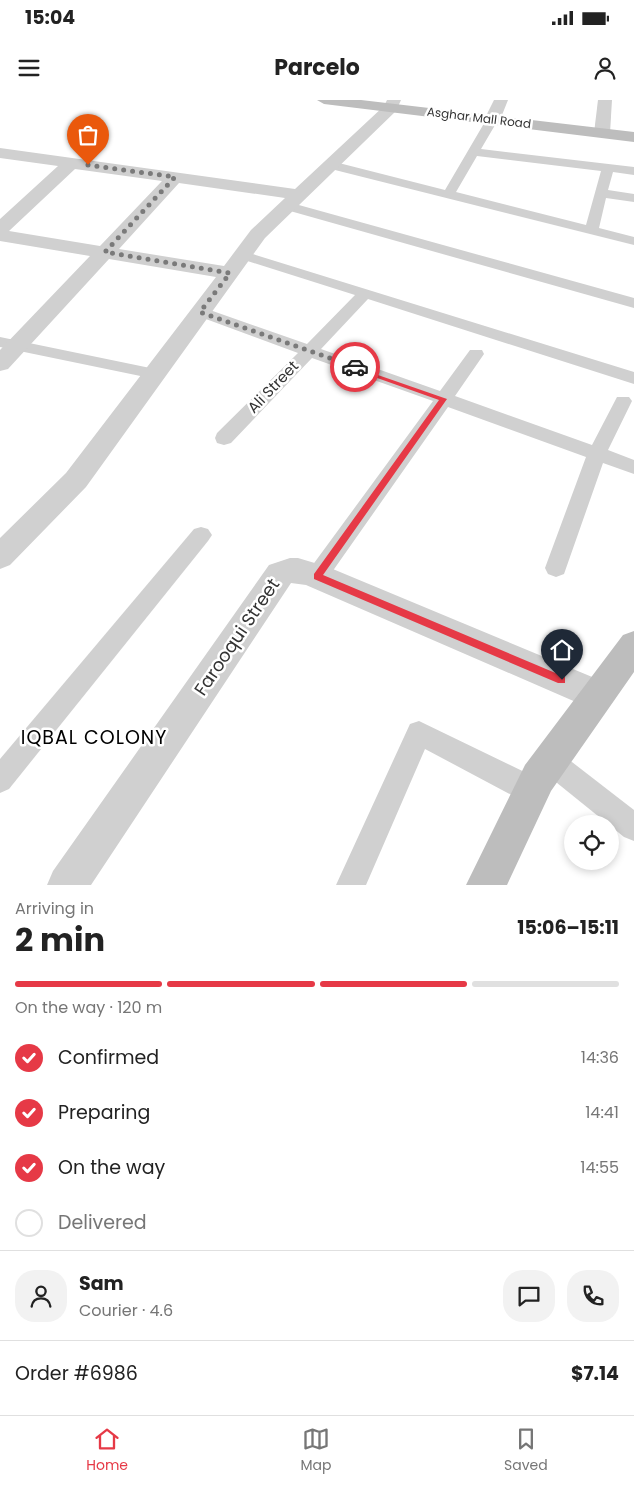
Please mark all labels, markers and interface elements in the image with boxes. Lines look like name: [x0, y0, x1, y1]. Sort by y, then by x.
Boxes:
text: 15:04: [25, 4, 75, 31]
text: Parcelo: [274, 52, 360, 83]
icon: menu: [15, 54, 43, 82]
icon: person: [591, 54, 619, 82]
street label: Asghar Mall Road: [426, 103, 532, 132]
pin: [67, 114, 109, 165]
icon: bag: [74, 121, 102, 149]
courier: [330, 342, 380, 392]
icon: car: [341, 353, 369, 381]
street label: Ali Street: [242, 356, 303, 417]
street label: Farooqui Street: [188, 573, 285, 700]
pin: [541, 629, 583, 680]
icon: home: [548, 636, 576, 664]
district label: IQBAL COLONY: [21, 724, 167, 751]
map controls: [564, 815, 619, 870]
button: locate: [564, 815, 619, 870]
text: Arriving in: [15, 897, 94, 920]
text: 15:06–15:11: [517, 914, 619, 941]
text: 2 min: [15, 917, 105, 962]
text: On the way · 120 m: [15, 996, 162, 1019]
icon: check: [15, 1044, 43, 1072]
text: Confirmed: [58, 1044, 159, 1071]
text: 14:36: [581, 1046, 619, 1069]
icon: check: [15, 1099, 43, 1127]
text: Preparing: [58, 1099, 150, 1126]
text: 14:41: [585, 1101, 619, 1124]
icon: check: [15, 1154, 43, 1182]
text: On the way: [58, 1154, 165, 1181]
text: 14:55: [580, 1156, 619, 1179]
text: Delivered: [58, 1209, 147, 1236]
button: person: [15, 1270, 67, 1322]
text: Sam: [79, 1270, 124, 1297]
button: chat: [503, 1270, 555, 1322]
button: phone: [567, 1270, 619, 1322]
text: Courier · 4.6: [79, 1299, 173, 1322]
text: Order #6986: [15, 1360, 138, 1387]
text: $7.14: [571, 1360, 619, 1387]
tab: Home: [86, 1425, 128, 1476]
tab: Map: [301, 1425, 332, 1476]
tab: Saved: [504, 1425, 548, 1476]

